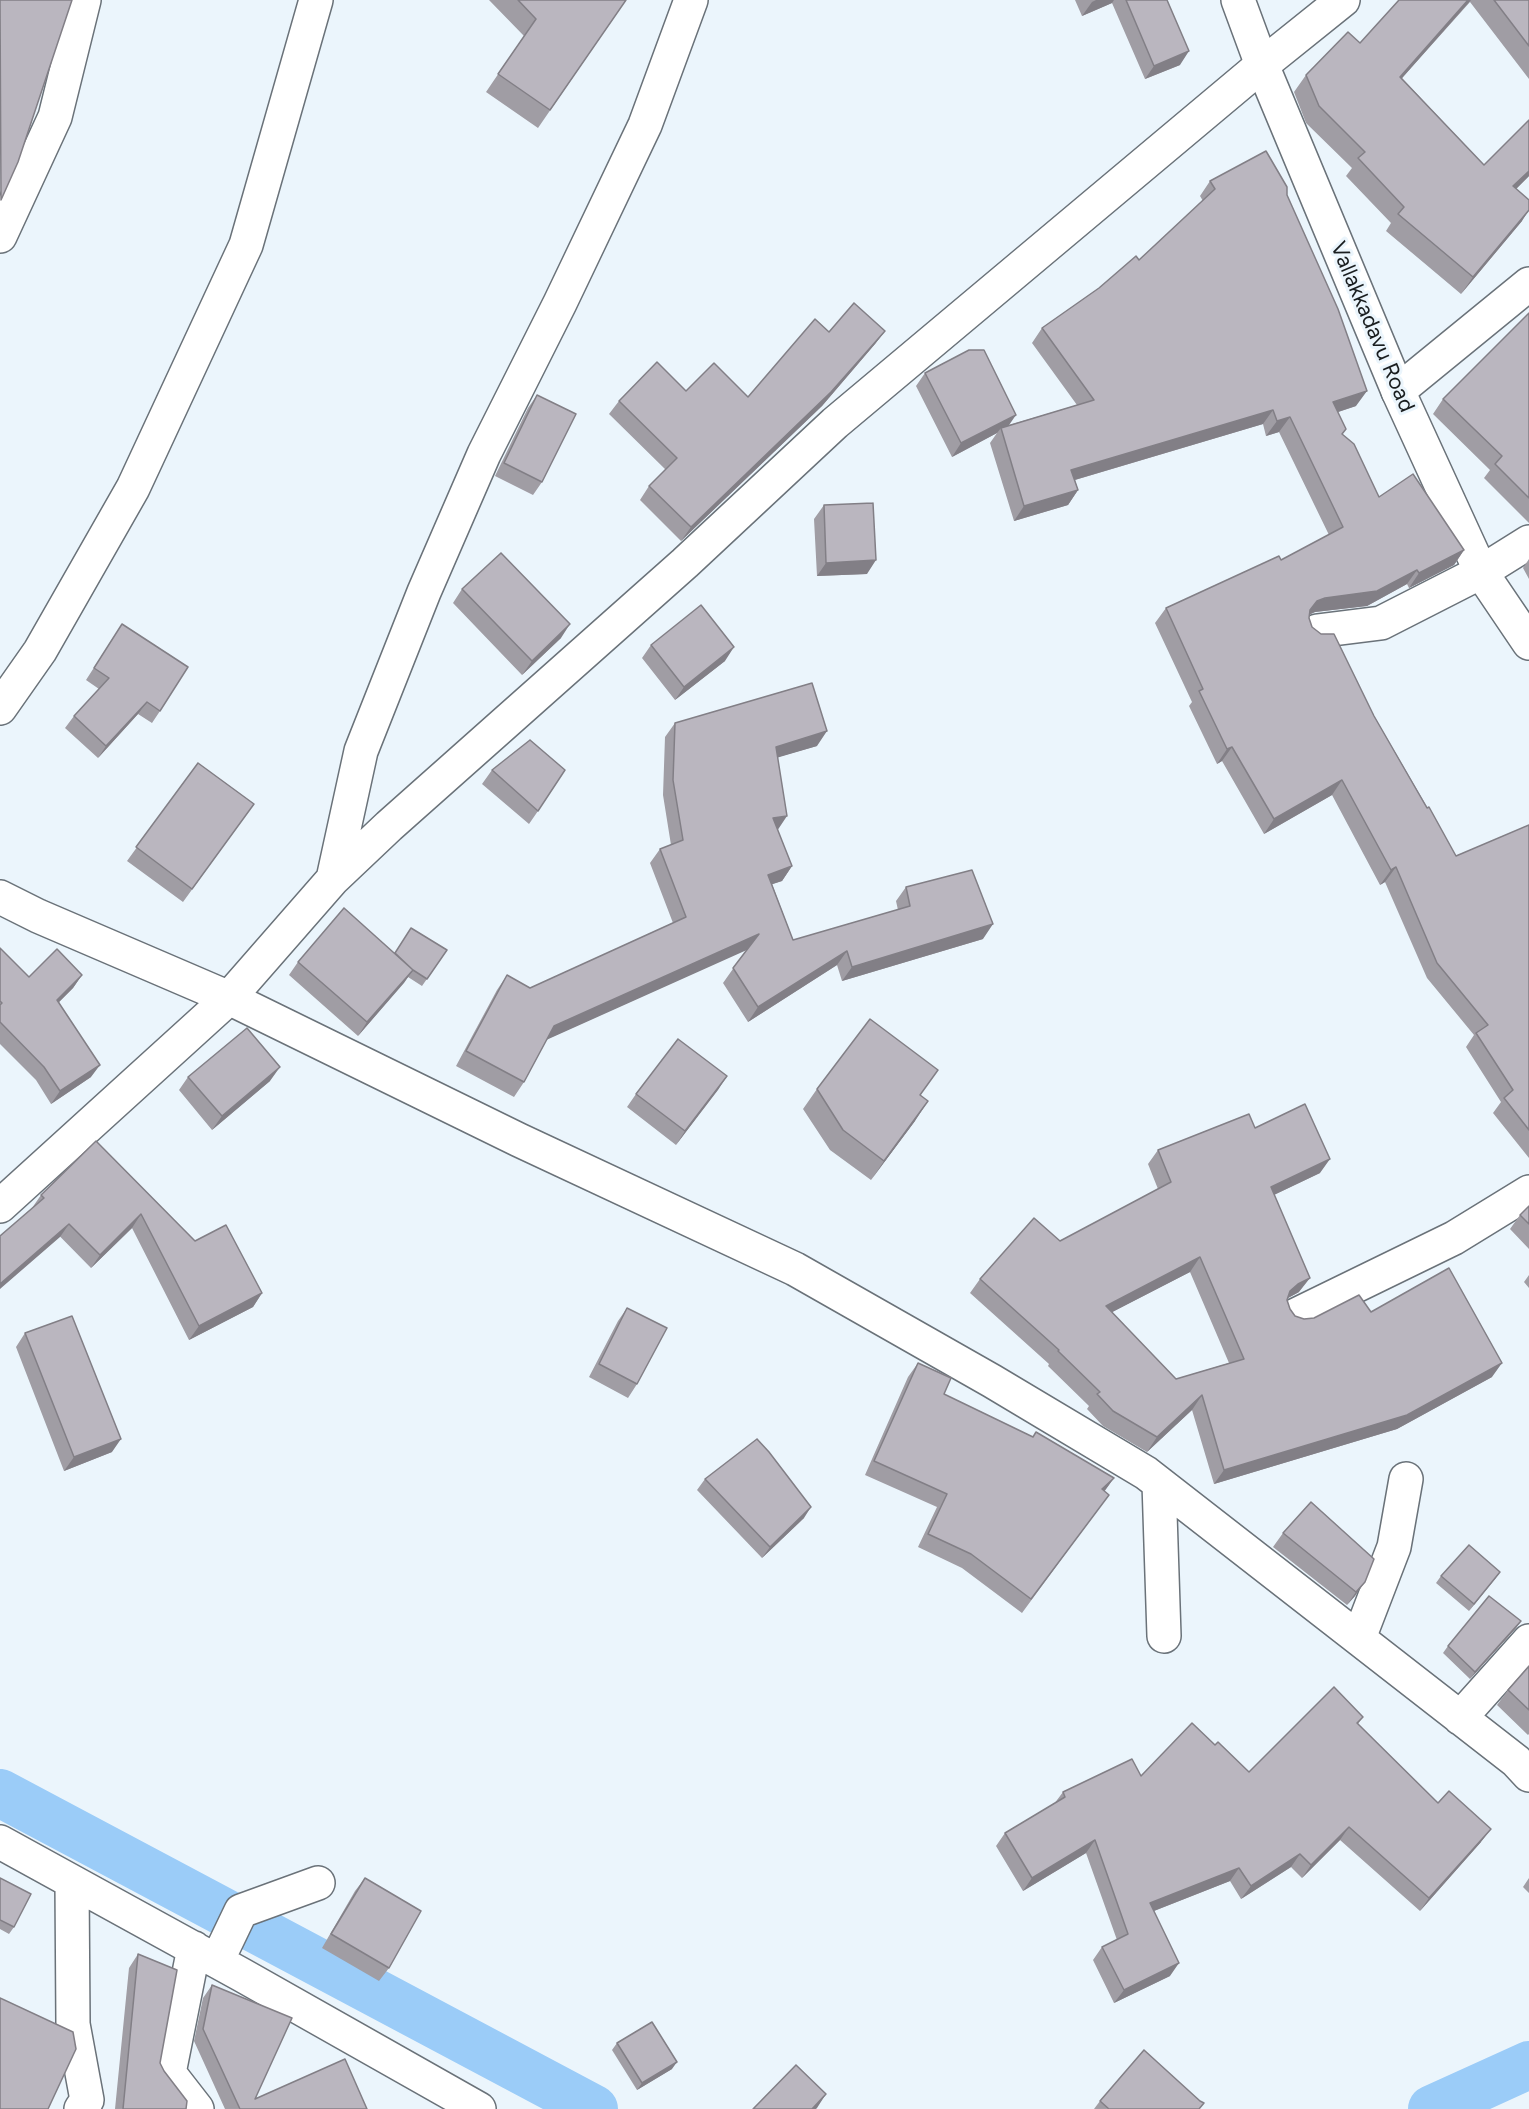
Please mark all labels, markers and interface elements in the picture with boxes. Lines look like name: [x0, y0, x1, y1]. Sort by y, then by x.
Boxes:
street label: Vallakkadavu Road: [1324, 238, 1420, 416]

